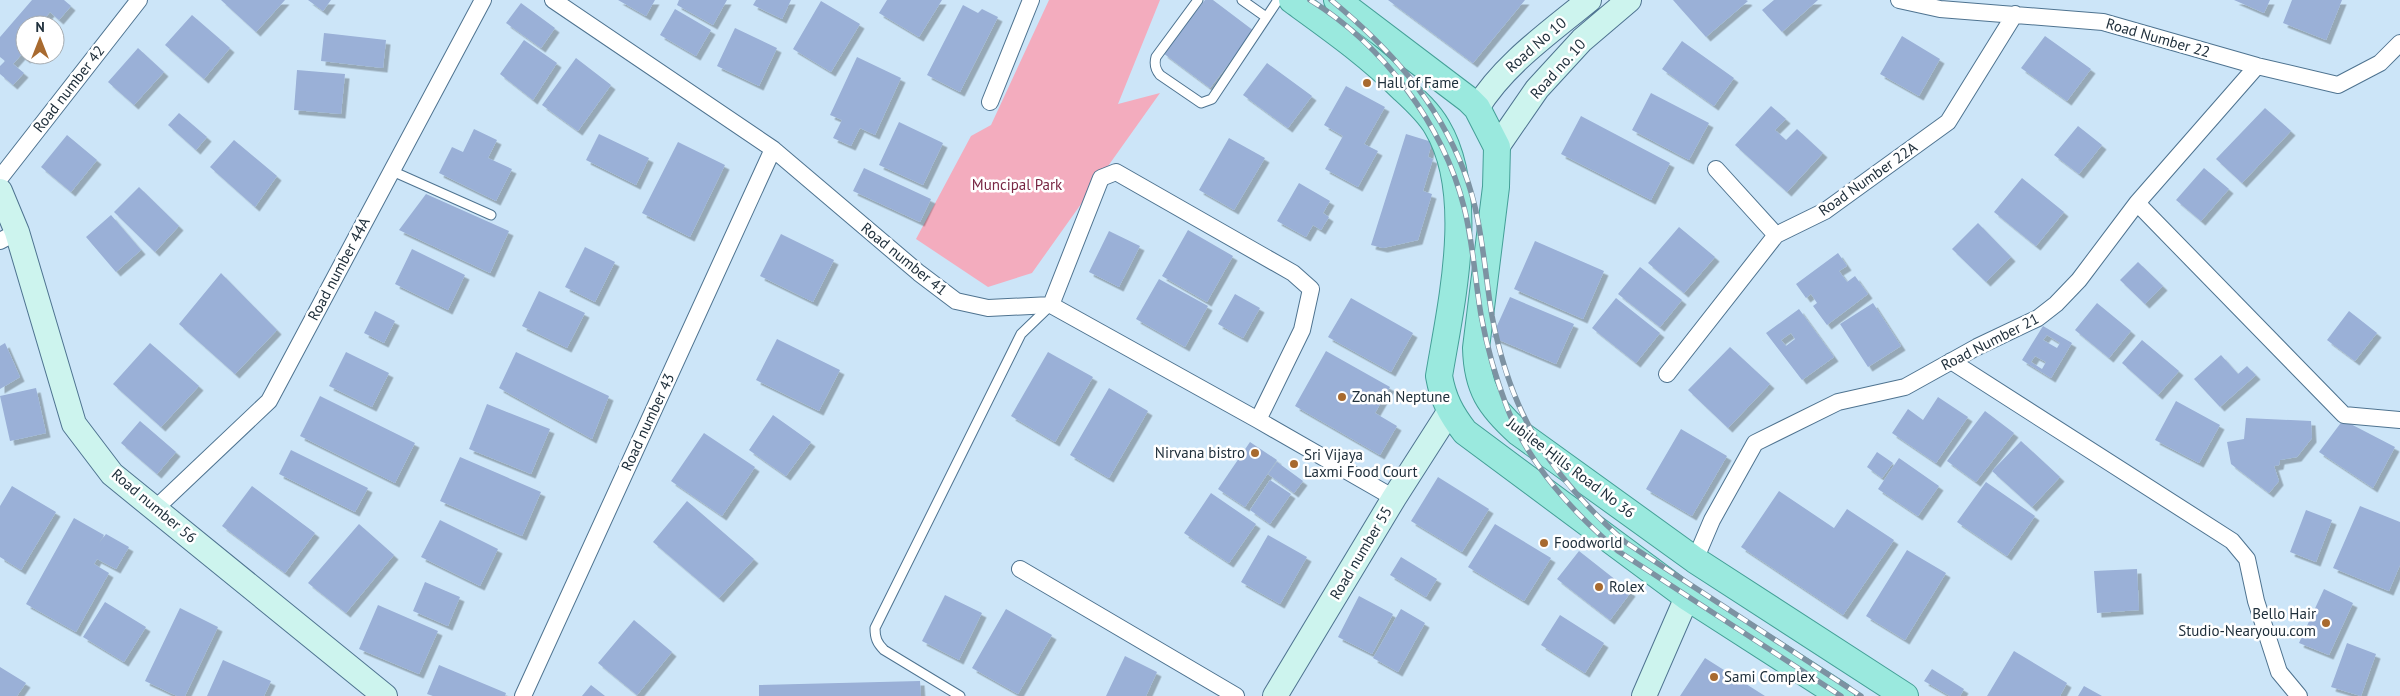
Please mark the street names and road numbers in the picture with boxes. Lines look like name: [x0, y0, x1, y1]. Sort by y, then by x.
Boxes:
street label: Road No 10: [1501, 13, 1570, 76]
street label: Road Number 22: [2104, 14, 2212, 61]
street label: Road no. 10: [1526, 35, 1590, 103]
street label: Road number 42: [29, 41, 109, 136]
street label: Road Number 22A: [1815, 137, 1921, 220]
street label: Road number 44A: [303, 214, 374, 324]
street label: Road number 41: [857, 218, 951, 299]
street label: Road Number 21: [1938, 309, 2042, 374]
street label: Road number 43: [617, 370, 678, 474]
street label: Jubilee Hills Road No 36: [1503, 413, 1639, 522]
street label: Road number 56: [108, 464, 201, 547]
street label: Road number 55: [1325, 503, 1396, 603]

